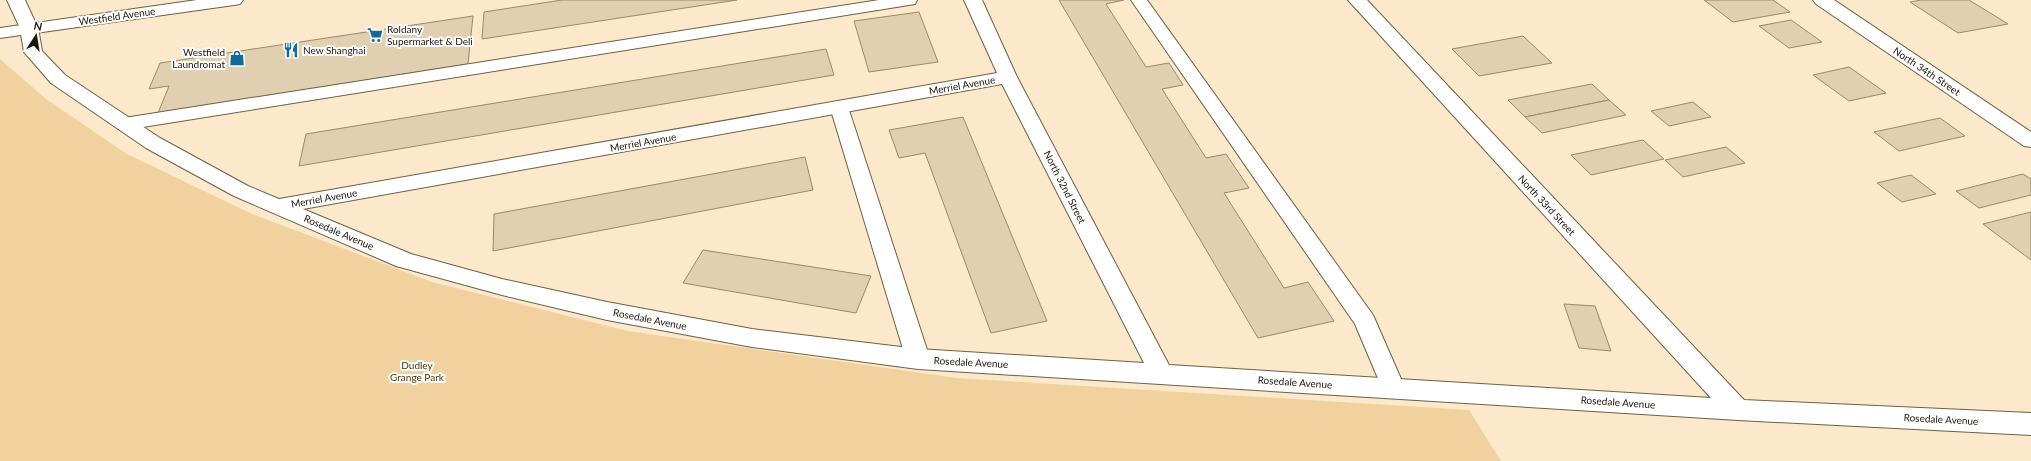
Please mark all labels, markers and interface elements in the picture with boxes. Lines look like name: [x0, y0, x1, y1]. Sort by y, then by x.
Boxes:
street label: Westfield Avenue: [78, 5, 156, 27]
north arrow: [16, 16, 56, 56]
text: N: [33, 18, 44, 33]
place label: Roldany Supermarket & Deli: [387, 23, 473, 47]
supermarket icon: Roldany Supermarket & Deli: [366, 26, 384, 44]
restaurant icon: New Shanghai: [282, 41, 300, 59]
place label: New Shanghai: [303, 44, 366, 56]
street label: North 34th Street: [1891, 44, 1963, 98]
place label: Westfield Laundromat: [172, 46, 225, 70]
shop icon: Westfield Laundromat: [228, 49, 246, 67]
street label: Merriel Avenue: [928, 73, 996, 97]
street label: Merriel Avenue: [609, 130, 677, 154]
street label: North 32nd Street: [1041, 149, 1089, 226]
street label: North 33rd Street: [1516, 172, 1578, 238]
street label: Merriel Avenue: [290, 186, 358, 210]
street label: Rosedale Avenue: [302, 212, 376, 252]
street label: Rosedale Avenue: [612, 306, 688, 332]
street label: Rosedale Avenue: [933, 354, 1009, 370]
park label: Dudley Grange Park: [390, 359, 445, 383]
street label: Rosedale Avenue: [1257, 373, 1333, 391]
street label: Rosedale Avenue: [1580, 393, 1656, 411]
street label: Rosedale Avenue: [1903, 411, 1979, 427]

